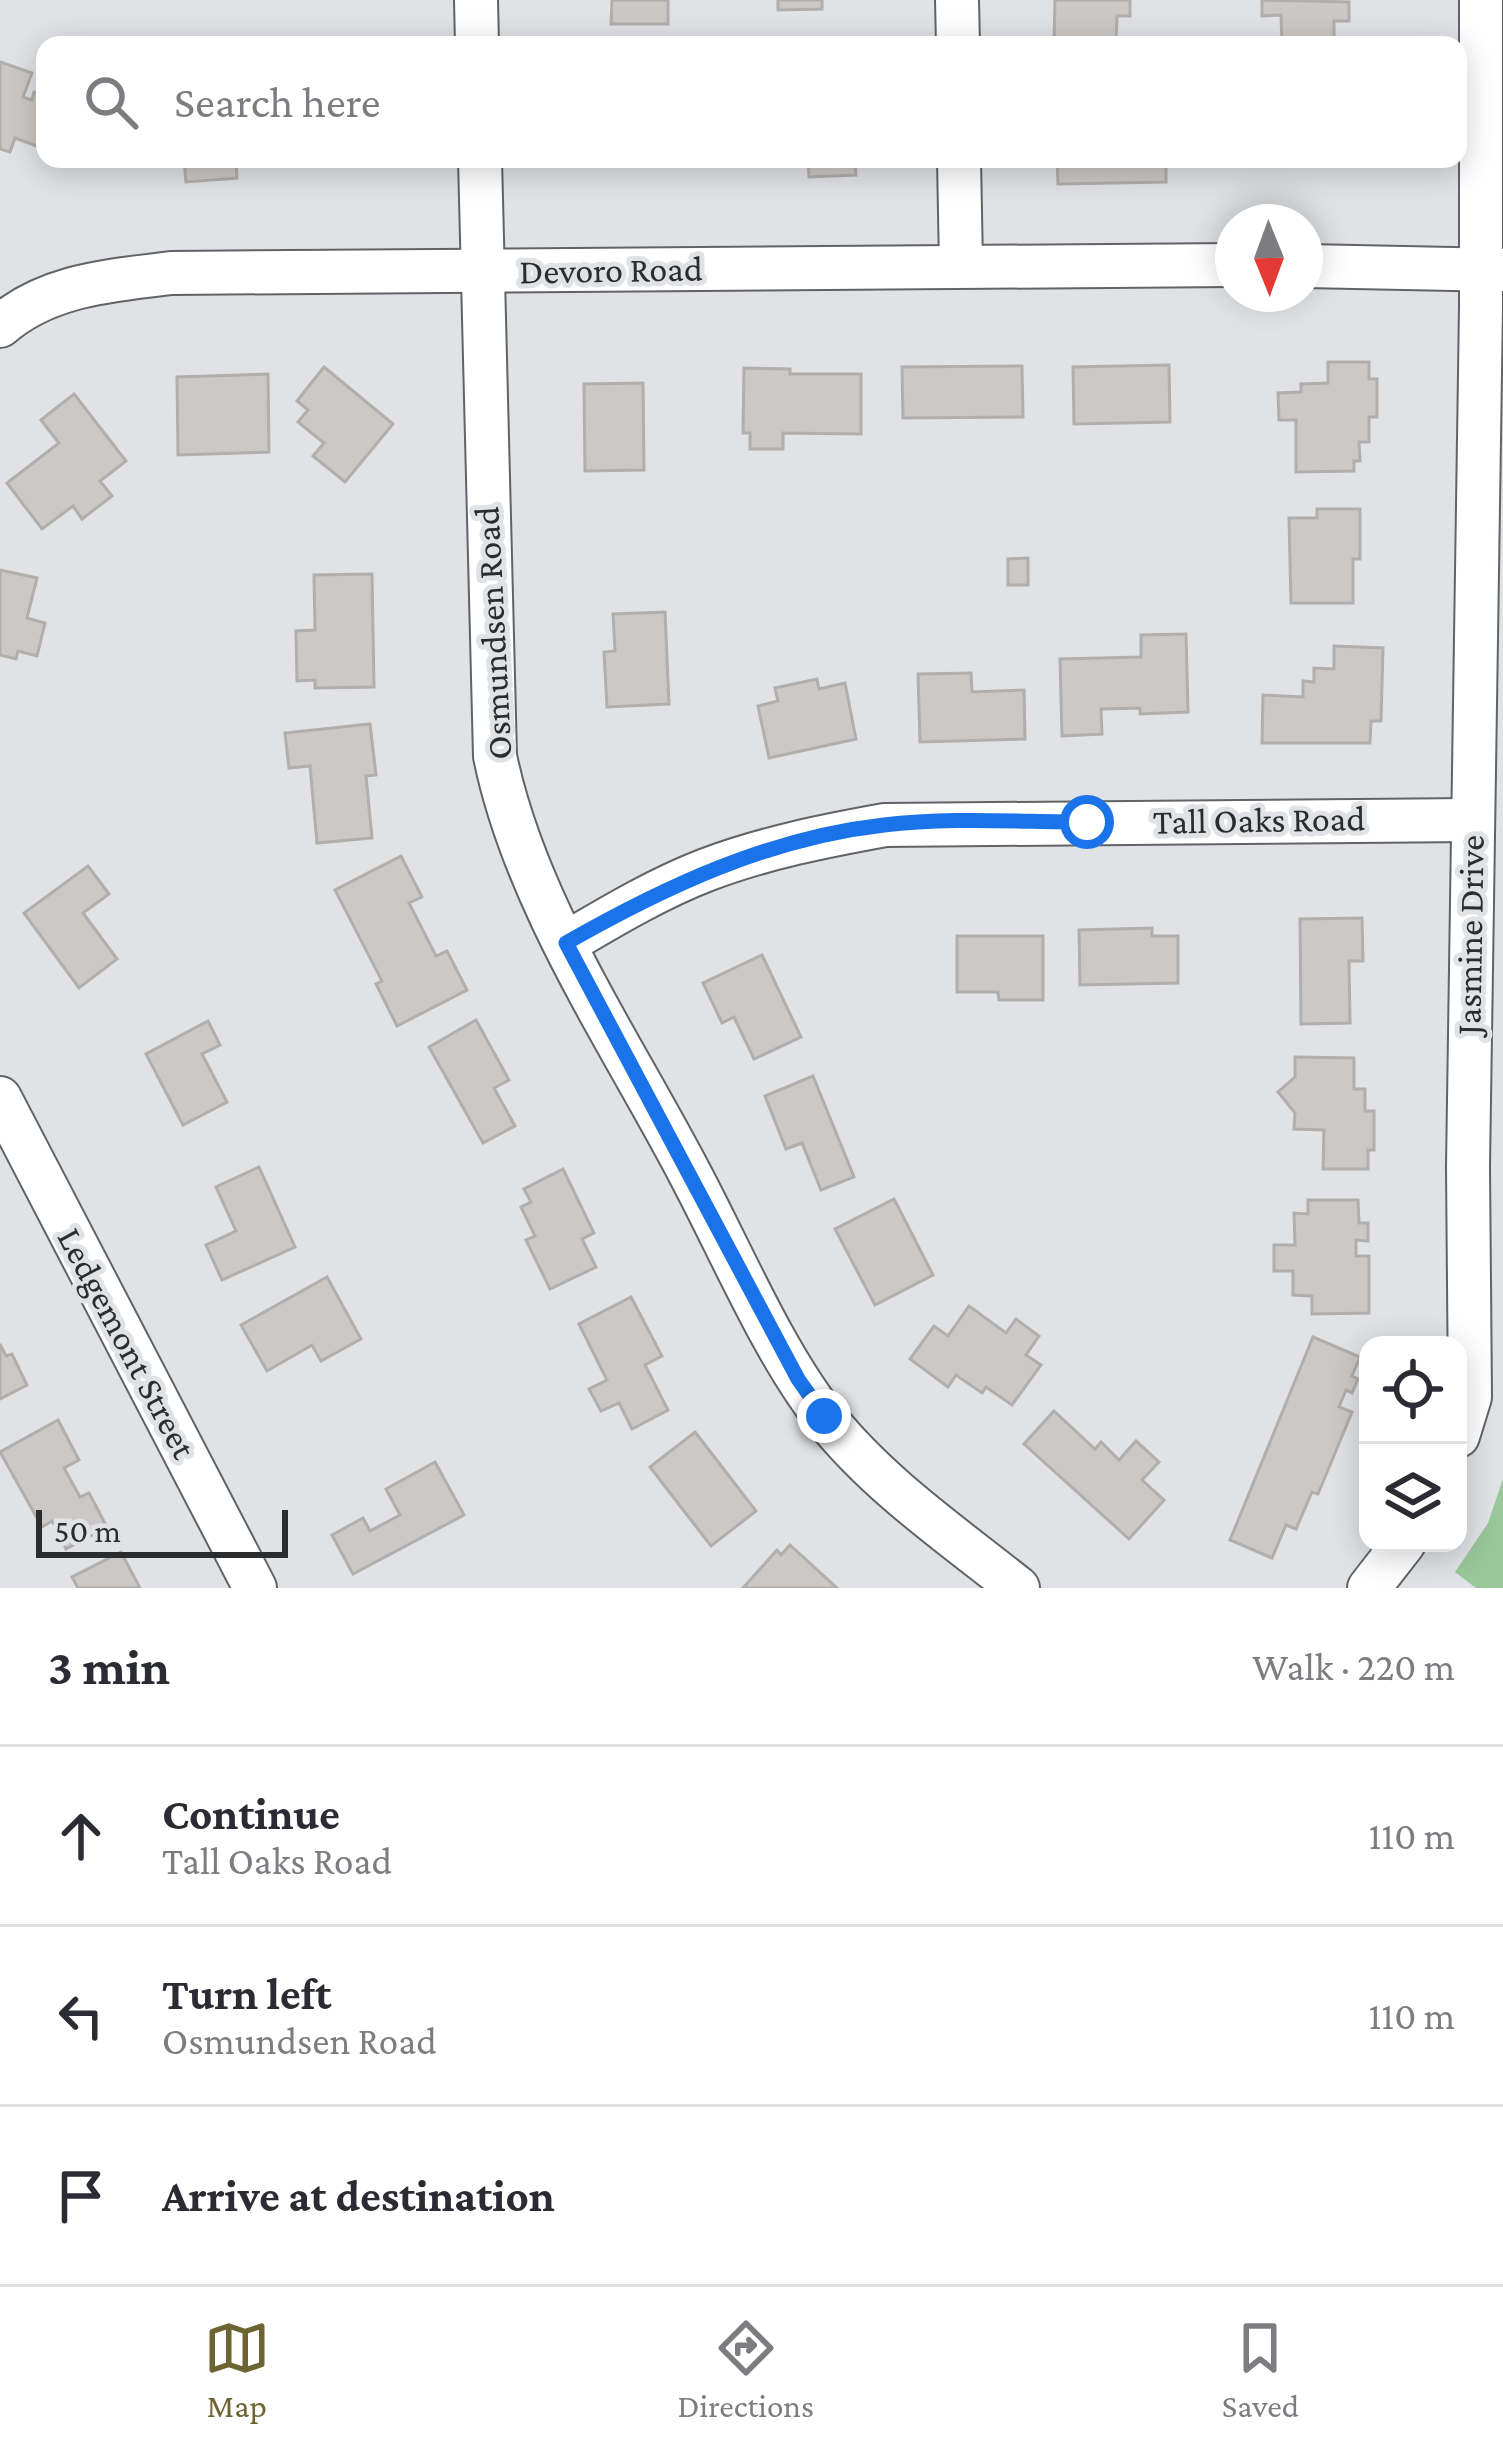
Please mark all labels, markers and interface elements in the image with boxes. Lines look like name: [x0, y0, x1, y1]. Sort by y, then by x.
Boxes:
search box: [36, 36, 1467, 168]
icon: search: [78, 69, 144, 135]
text: Search here: [174, 77, 381, 127]
north arrow: [1215, 204, 1323, 312]
street label: Devoro Road: [519, 248, 703, 292]
street label: Osmundsen Road: [466, 505, 520, 761]
route start: [1060, 795, 1114, 849]
street label: Tall Oaks Road: [1152, 798, 1366, 842]
street label: Jasmine Drive: [1448, 835, 1492, 1038]
street label: Ledgemont Street: [50, 1221, 205, 1466]
map controls: [1359, 1336, 1467, 1552]
button: locate: [1359, 1336, 1467, 1444]
route end: [797, 1389, 851, 1443]
button: layers: [1359, 1444, 1467, 1552]
scale bar: [36, 1504, 288, 1557]
text: 50 m: [54, 1512, 121, 1549]
text: 3 min: [48, 1638, 170, 1695]
text: Walk · 220 m: [1252, 1645, 1455, 1688]
text: Continue: [162, 1789, 340, 1839]
icon: ahead: [48, 1803, 114, 1869]
text: 110 m: [1368, 1814, 1455, 1857]
text: Tall Oaks Road: [162, 1839, 392, 1882]
text: Turn left: [162, 1969, 331, 2019]
icon: left: [48, 1983, 114, 2049]
text: 110 m: [1368, 1994, 1455, 2037]
text: Osmundsen Road: [162, 2019, 437, 2062]
icon: arrive: [48, 2163, 114, 2229]
text: Arrive at destination: [162, 2171, 555, 2221]
tab: Map: [204, 2315, 270, 2424]
tab: Directions: [678, 2315, 814, 2424]
tab: Saved: [1222, 2315, 1299, 2424]

